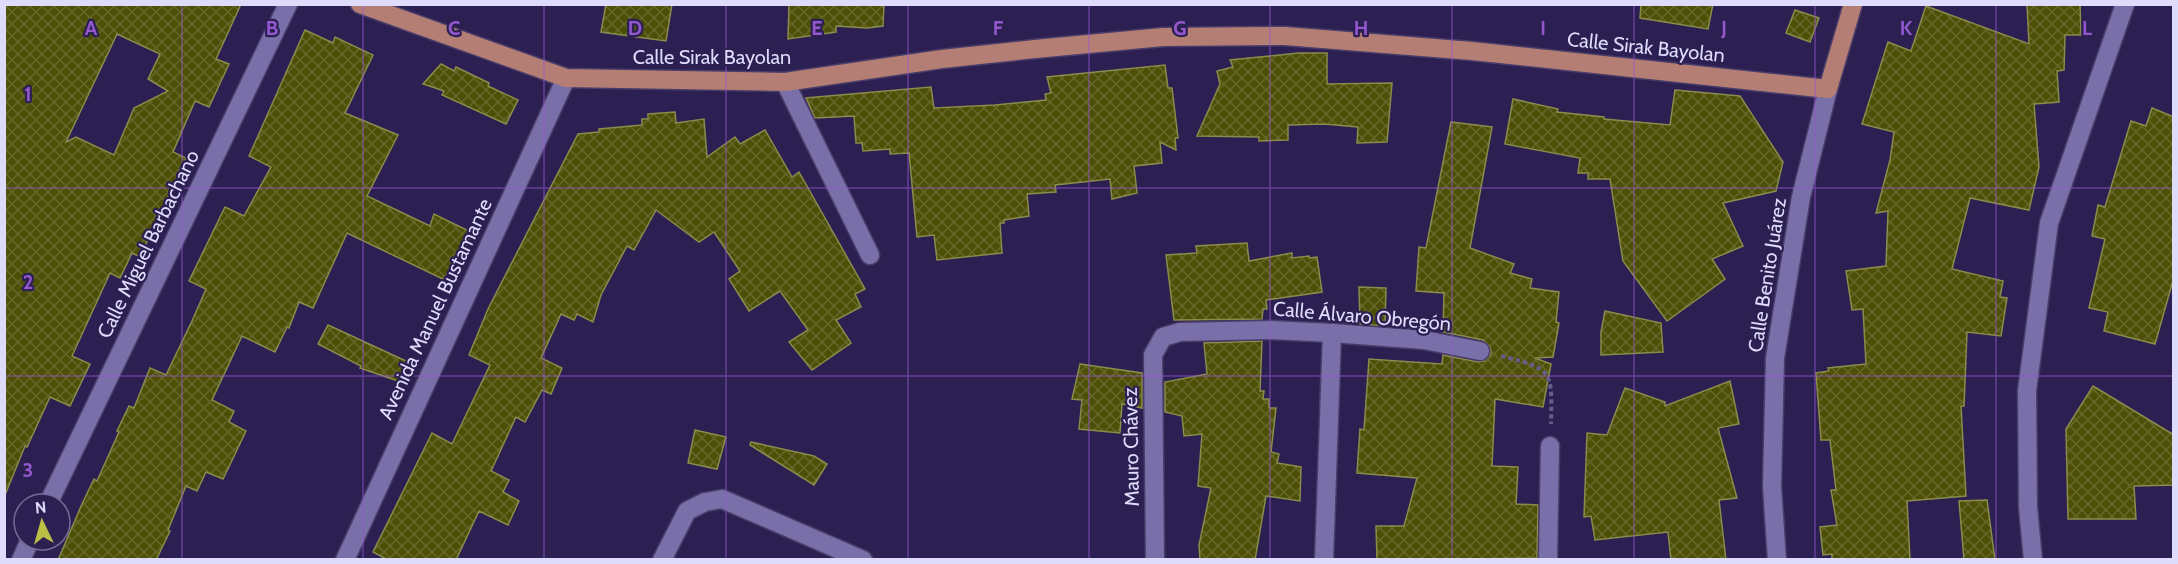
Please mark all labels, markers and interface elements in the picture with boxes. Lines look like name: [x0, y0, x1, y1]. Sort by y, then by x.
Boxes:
text: A: [85, 16, 98, 40]
text: B: [266, 16, 278, 40]
text: C: [448, 16, 460, 40]
text: D: [628, 16, 642, 40]
text: E: [811, 16, 823, 40]
text: F: [993, 16, 1004, 40]
text: G: [1173, 16, 1187, 40]
text: H: [1354, 16, 1368, 40]
text: I: [1540, 16, 1546, 40]
text: J: [1720, 16, 1727, 40]
text: K: [1900, 16, 1913, 40]
text: L: [2082, 16, 2092, 40]
street label: Calle Sirak Bayolan: [1566, 27, 1726, 67]
street label: Calle Sirak Bayolan: [633, 45, 791, 69]
text: 1: [24, 82, 32, 106]
street label: Calle Miguel Barbachano: [92, 146, 204, 342]
street label: Avenida Manuel Bustamante: [373, 195, 497, 423]
street label: Calle Benito Juárez: [1743, 196, 1791, 354]
text: 2: [23, 270, 33, 294]
street label: Calle Álvaro Obregón: [1272, 296, 1452, 336]
street label: Mauro Chávez: [1118, 387, 1144, 507]
text: 3: [23, 458, 33, 482]
north arrow: [12, 492, 72, 552]
text: N: [34, 498, 47, 518]

